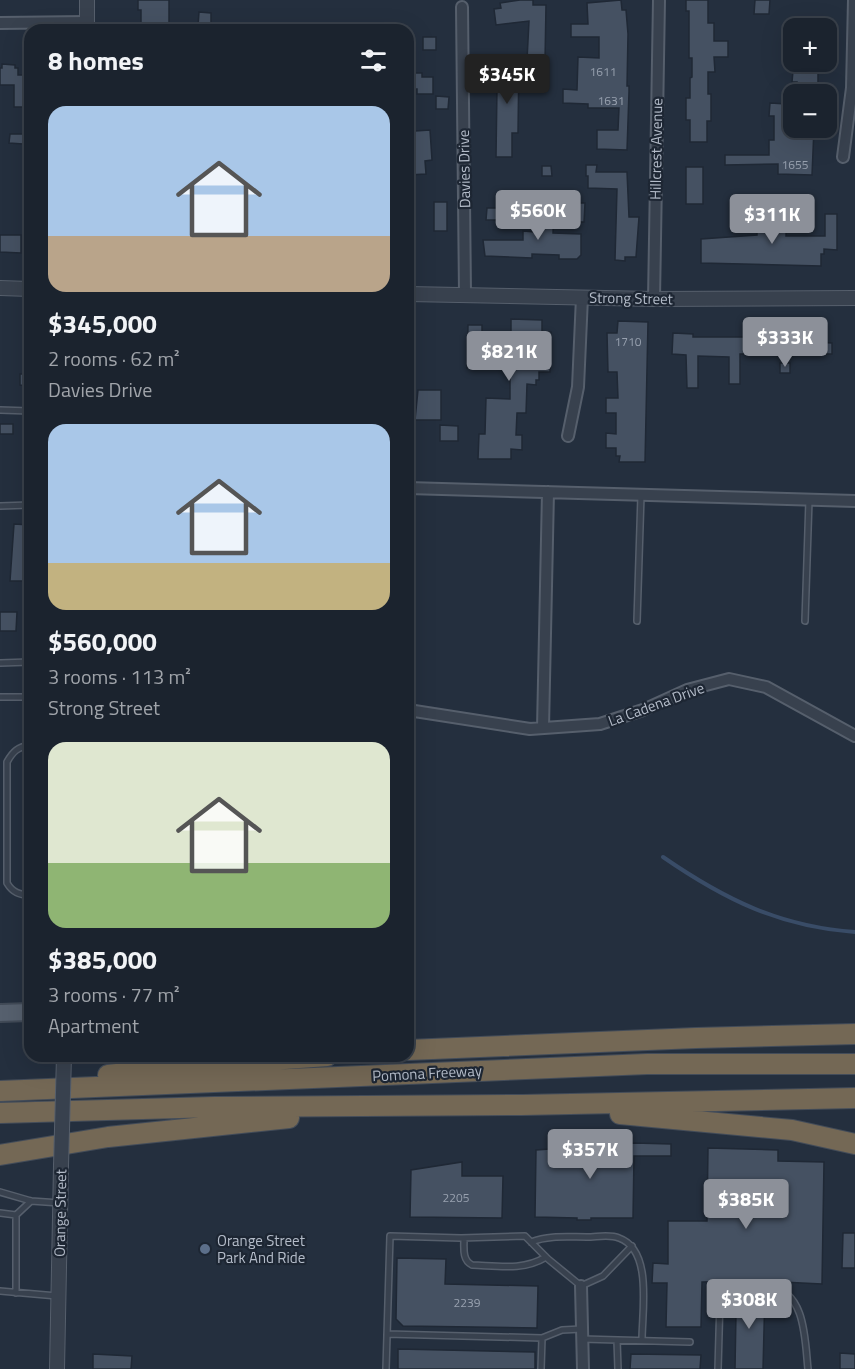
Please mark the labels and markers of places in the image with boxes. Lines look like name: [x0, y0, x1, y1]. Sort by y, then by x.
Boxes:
pin: $345K: [465, 54, 549, 105]
pin: $560K: [496, 190, 580, 241]
pin: $311K: [730, 194, 814, 245]
pin: $333K: [743, 317, 827, 368]
pin: $821K: [467, 331, 551, 382]
pin: $357K: [548, 1129, 632, 1180]
pin: $385K: [704, 1179, 788, 1230]
place label: Orange Street Park And Ride: [217, 1229, 306, 1269]
marker: Orange Street Park And Ride: [198, 1242, 212, 1256]
pin: $308K: [707, 1279, 791, 1330]

